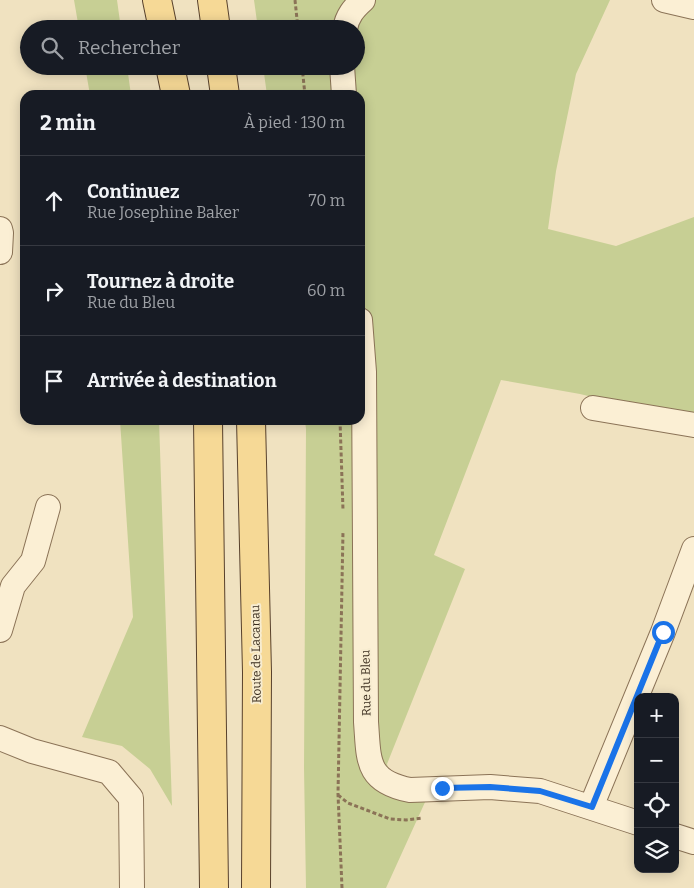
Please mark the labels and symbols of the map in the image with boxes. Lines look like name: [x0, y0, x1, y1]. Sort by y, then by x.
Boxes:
street label: Route de Lacanau: [248, 604, 264, 703]
route start: [652, 621, 675, 644]
street label: Rue du Bleu: [358, 649, 374, 716]
route end: [431, 777, 454, 800]

